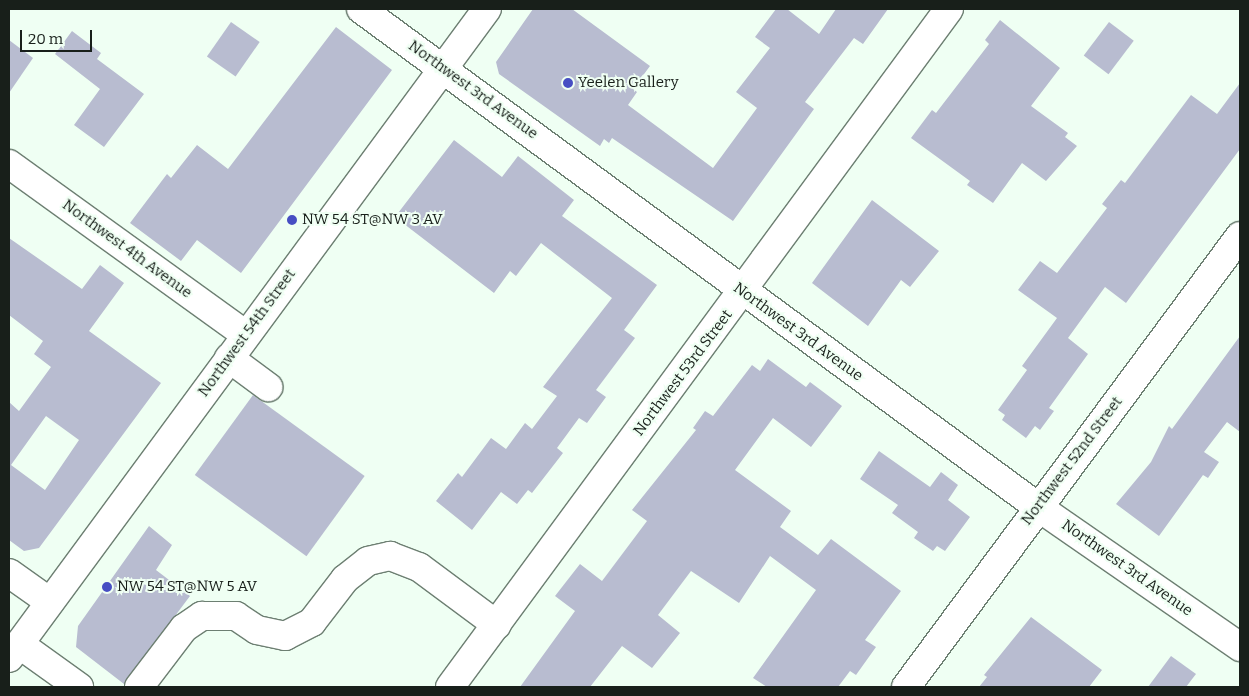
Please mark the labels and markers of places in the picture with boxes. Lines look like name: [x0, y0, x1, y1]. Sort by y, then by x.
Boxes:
place label: Yeelen Gallery: [578, 74, 679, 92]
marker: Yeelen Gallery: [562, 77, 574, 89]
place label: NW 54 ST@NW 3 AV: [302, 211, 443, 229]
marker: NW 54 ST@NW 3 AV: [286, 214, 298, 226]
place label: NW 54 ST@NW 5 AV: [117, 578, 257, 596]
marker: NW 54 ST@NW 5 AV: [101, 581, 113, 593]

